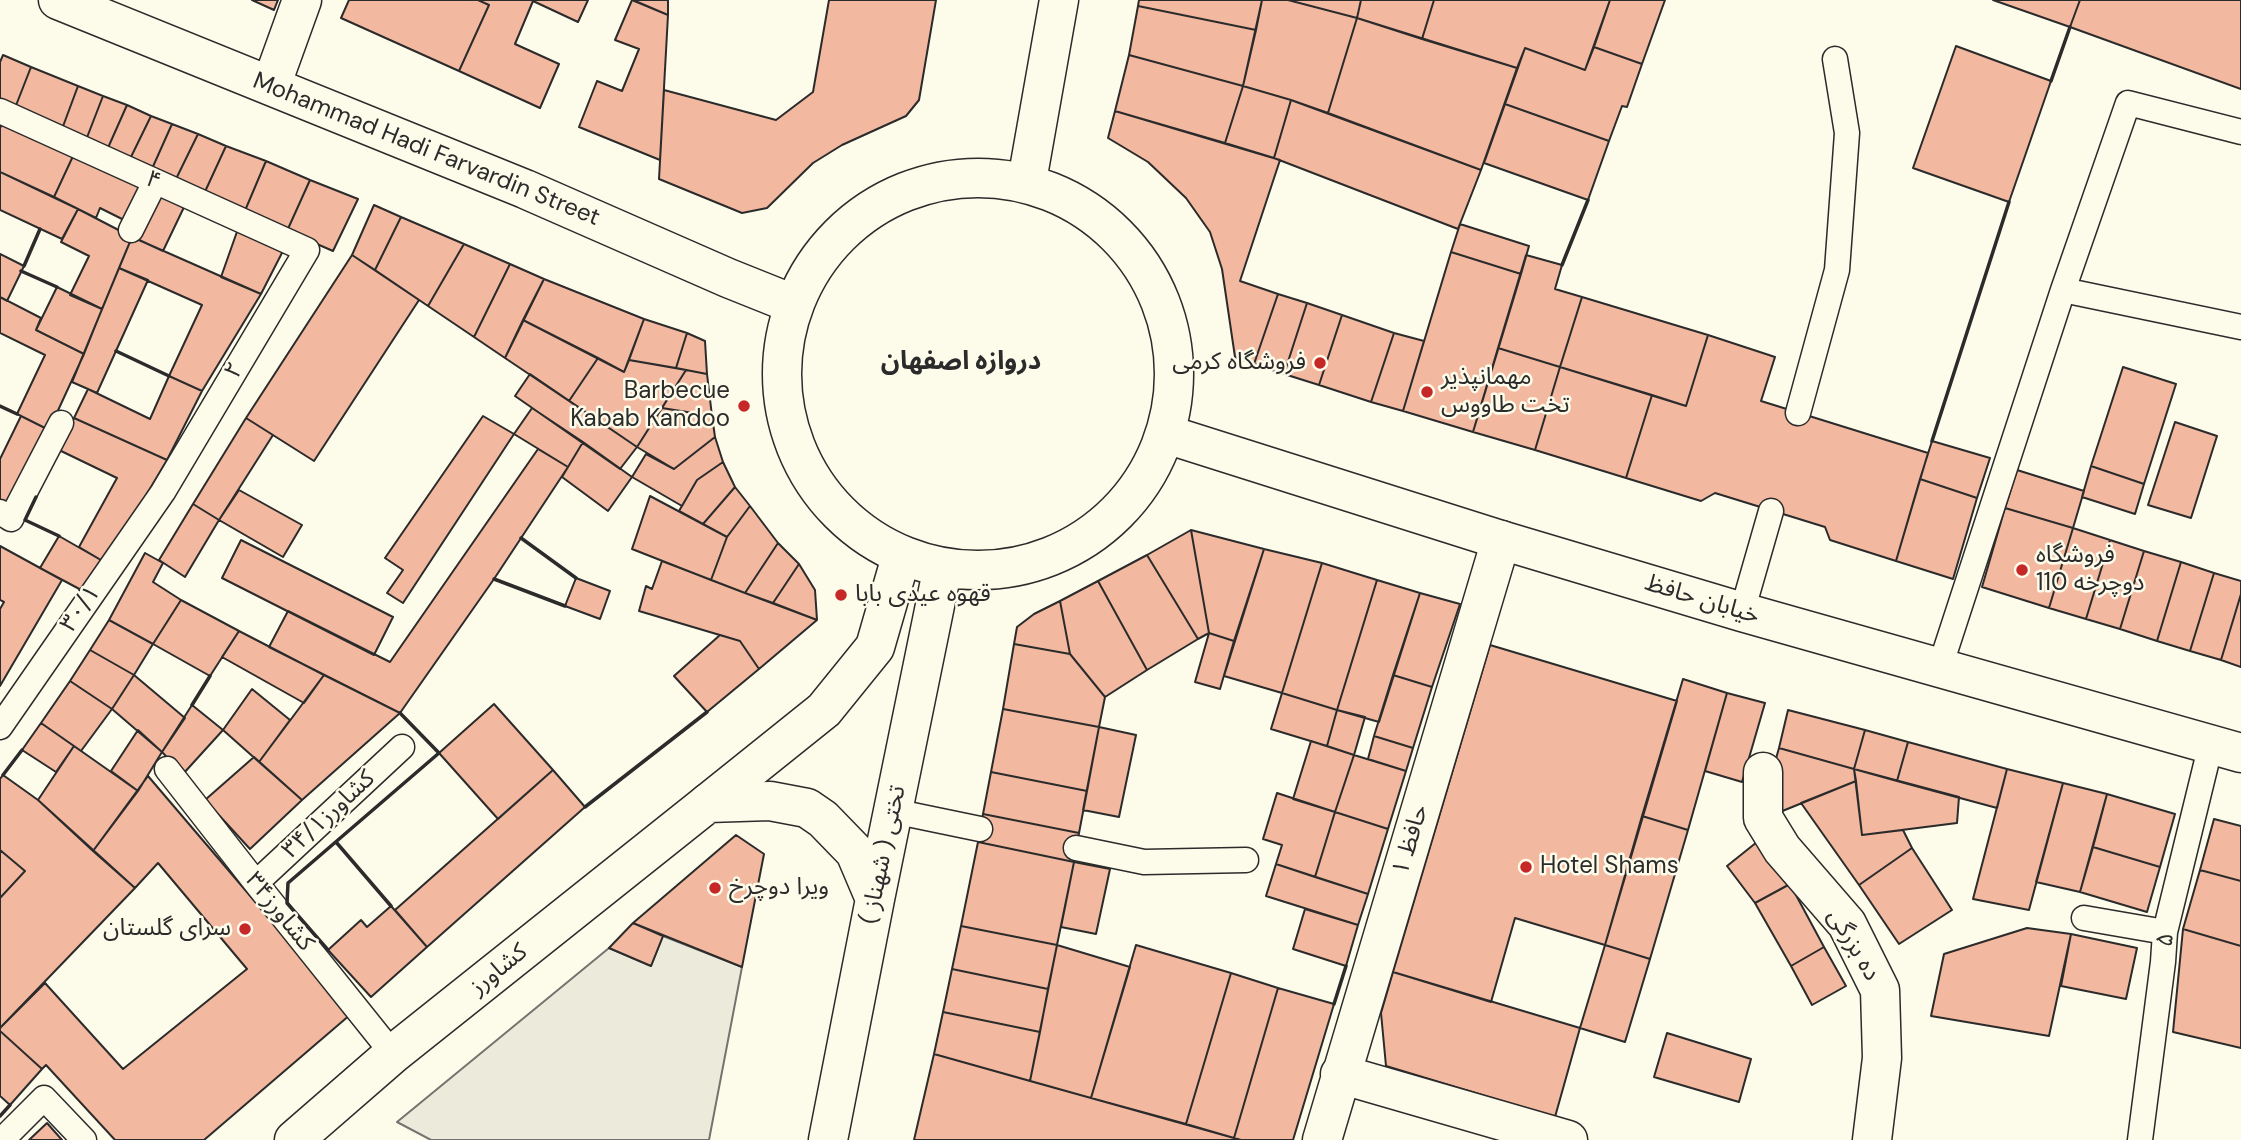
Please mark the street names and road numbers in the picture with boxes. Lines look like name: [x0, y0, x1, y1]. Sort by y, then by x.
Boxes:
street label: Mohammad Hadi Farvardin Street: [248, 67, 604, 233]
street label: ۴: [141, 165, 165, 197]
street label: ۲: [219, 358, 251, 384]
street label: خیابان حافظ: [1641, 569, 1763, 631]
street label: ۳۰/۱: [55, 580, 107, 638]
street label: کشاورز۳۴/۱: [277, 765, 381, 865]
street label: تختی ( شهناز ): [855, 783, 913, 927]
street label: حافظ ۱: [1387, 801, 1435, 879]
street label: کشاورز۳۴: [239, 867, 319, 957]
street label: ده بزرگی: [1820, 904, 1886, 986]
street label: ۵: [2151, 931, 2181, 949]
street label: کشاورز: [464, 938, 534, 1002]

